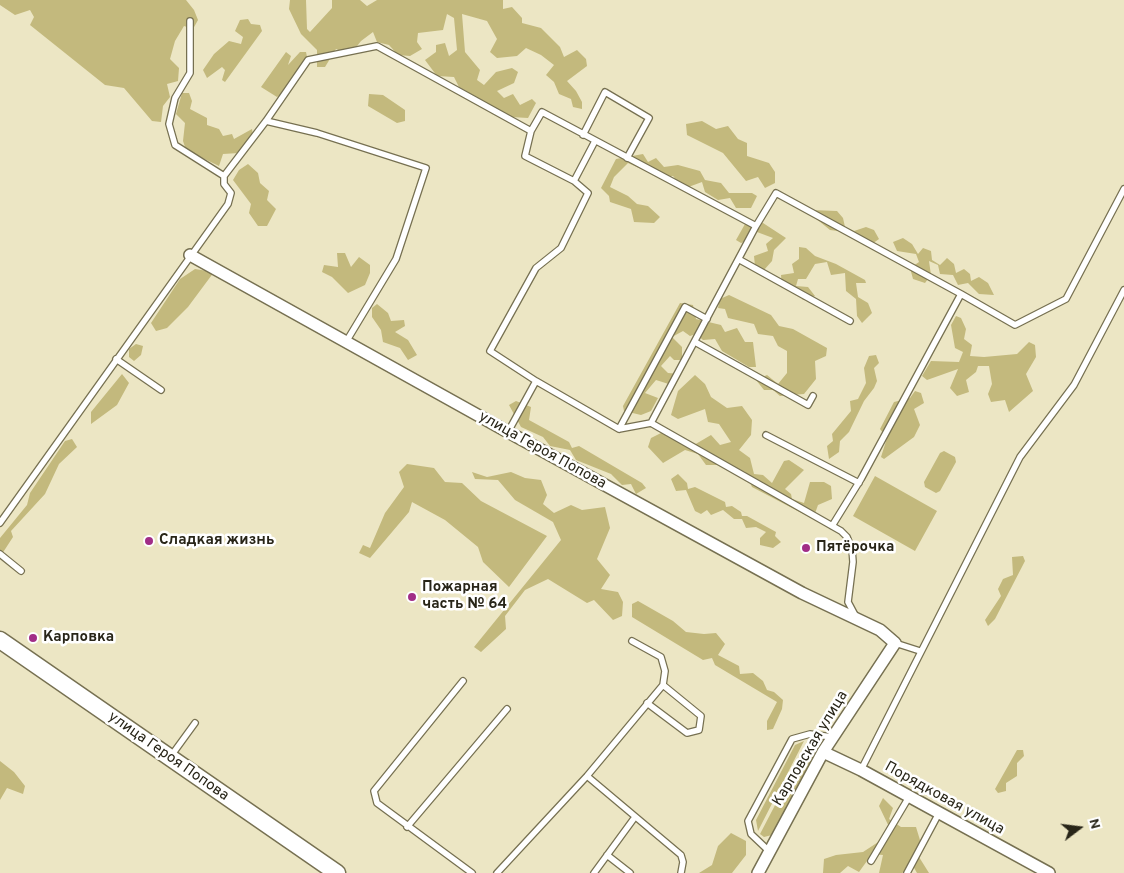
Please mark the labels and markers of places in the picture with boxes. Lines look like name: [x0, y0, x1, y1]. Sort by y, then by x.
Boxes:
place label: Сладкая жизнь: [159, 532, 274, 550]
marker: Сладкая жизнь: [143, 535, 155, 547]
place label: Пятёрочка: [816, 539, 894, 557]
marker: Пятёрочка: [800, 542, 812, 554]
place label: Пожарная часть № 64: [422, 579, 507, 614]
marker: Пожарная часть № 64: [406, 591, 418, 603]
place label: Карповка: [43, 629, 114, 647]
marker: Карповка: [27, 632, 39, 644]

